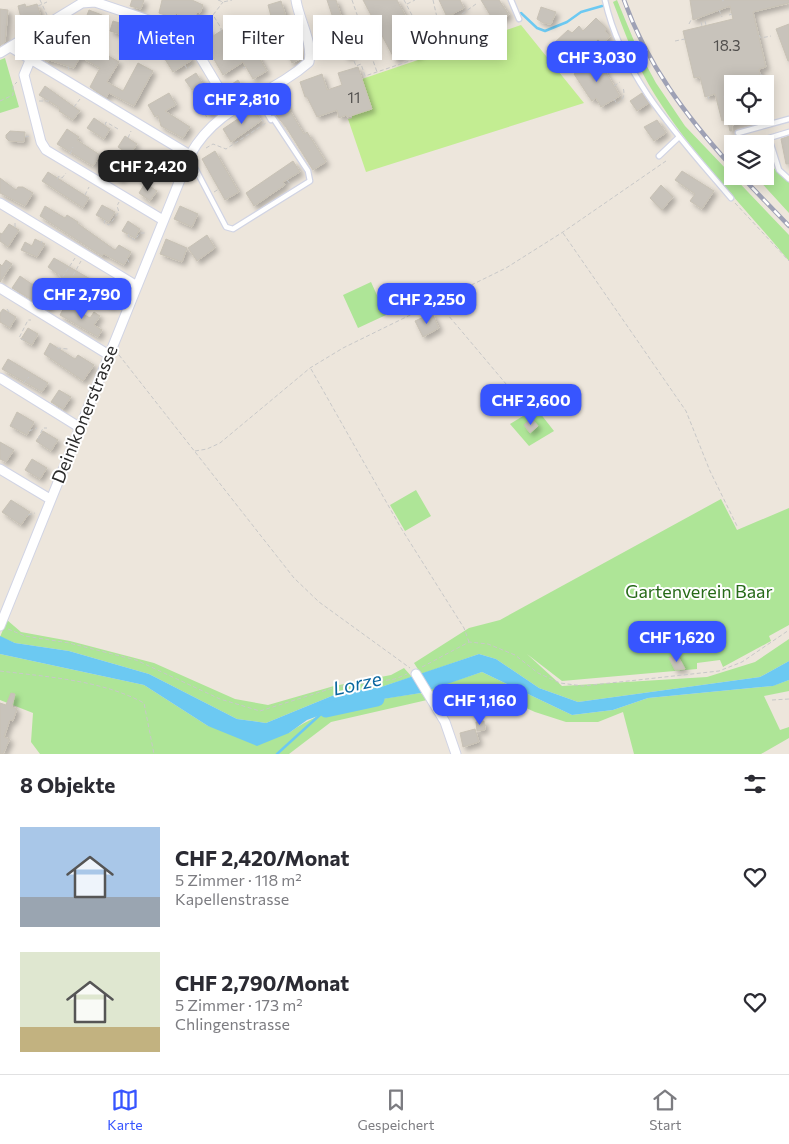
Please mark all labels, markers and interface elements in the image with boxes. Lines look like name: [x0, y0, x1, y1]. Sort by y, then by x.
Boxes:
chip: Kaufen: [15, 15, 109, 60]
chip: Mieten: [119, 15, 213, 60]
chip: Filter: [223, 15, 303, 60]
chip: Neu: [313, 15, 382, 60]
chip: Wohnung: [392, 15, 507, 60]
house number: 18.3: [713, 36, 741, 54]
pin: CHF 3,030: [540, 41, 654, 83]
text: CHF 3,030: [558, 47, 636, 66]
map controls: [724, 75, 774, 185]
button: locate: [724, 75, 774, 125]
pin: CHF 2,810: [185, 82, 299, 125]
house number: 11: [348, 88, 360, 106]
text: CHF 2,810: [204, 89, 280, 108]
button: layers: [724, 135, 774, 185]
pin: CHF 2,420: [91, 150, 205, 192]
text: CHF 2,420: [109, 156, 187, 175]
pin: CHF 2,790: [25, 278, 139, 320]
pin: CHF 2,250: [370, 282, 484, 325]
text: CHF 2,790: [43, 284, 121, 303]
text: CHF 2,250: [388, 289, 466, 308]
street label: Deinikonerstrasse: [46, 342, 122, 486]
pin: CHF 2,600: [474, 384, 588, 426]
text: CHF 2,600: [491, 390, 571, 409]
park label: Gartenverein Baar: [625, 580, 773, 602]
pin: CHF 1,620: [620, 620, 734, 663]
text: CHF 1,620: [639, 627, 715, 646]
water label: Lorze: [330, 666, 384, 700]
pin: CHF 1,160: [423, 684, 537, 726]
text: CHF 1,160: [443, 690, 517, 709]
icon: filters: [741, 770, 769, 798]
text: 8 Objekte: [20, 772, 115, 797]
text: CHF 2,420/Monat: [175, 845, 349, 870]
icon: home: [60, 847, 120, 907]
icon: heart: [741, 863, 769, 891]
text: 5 Zimmer · 118 m²: [175, 870, 302, 889]
text: Kapellenstrasse: [175, 889, 289, 908]
text: CHF 2,790/Monat: [175, 970, 349, 995]
icon: home: [60, 972, 120, 1032]
icon: heart: [741, 988, 769, 1016]
text: 5 Zimmer · 173 m²: [175, 995, 303, 1014]
text: Chlingenstrasse: [175, 1014, 290, 1033]
tab: Karte: [107, 1086, 143, 1133]
tab: Gespeichert: [357, 1086, 434, 1133]
tab: Start: [649, 1086, 682, 1133]

